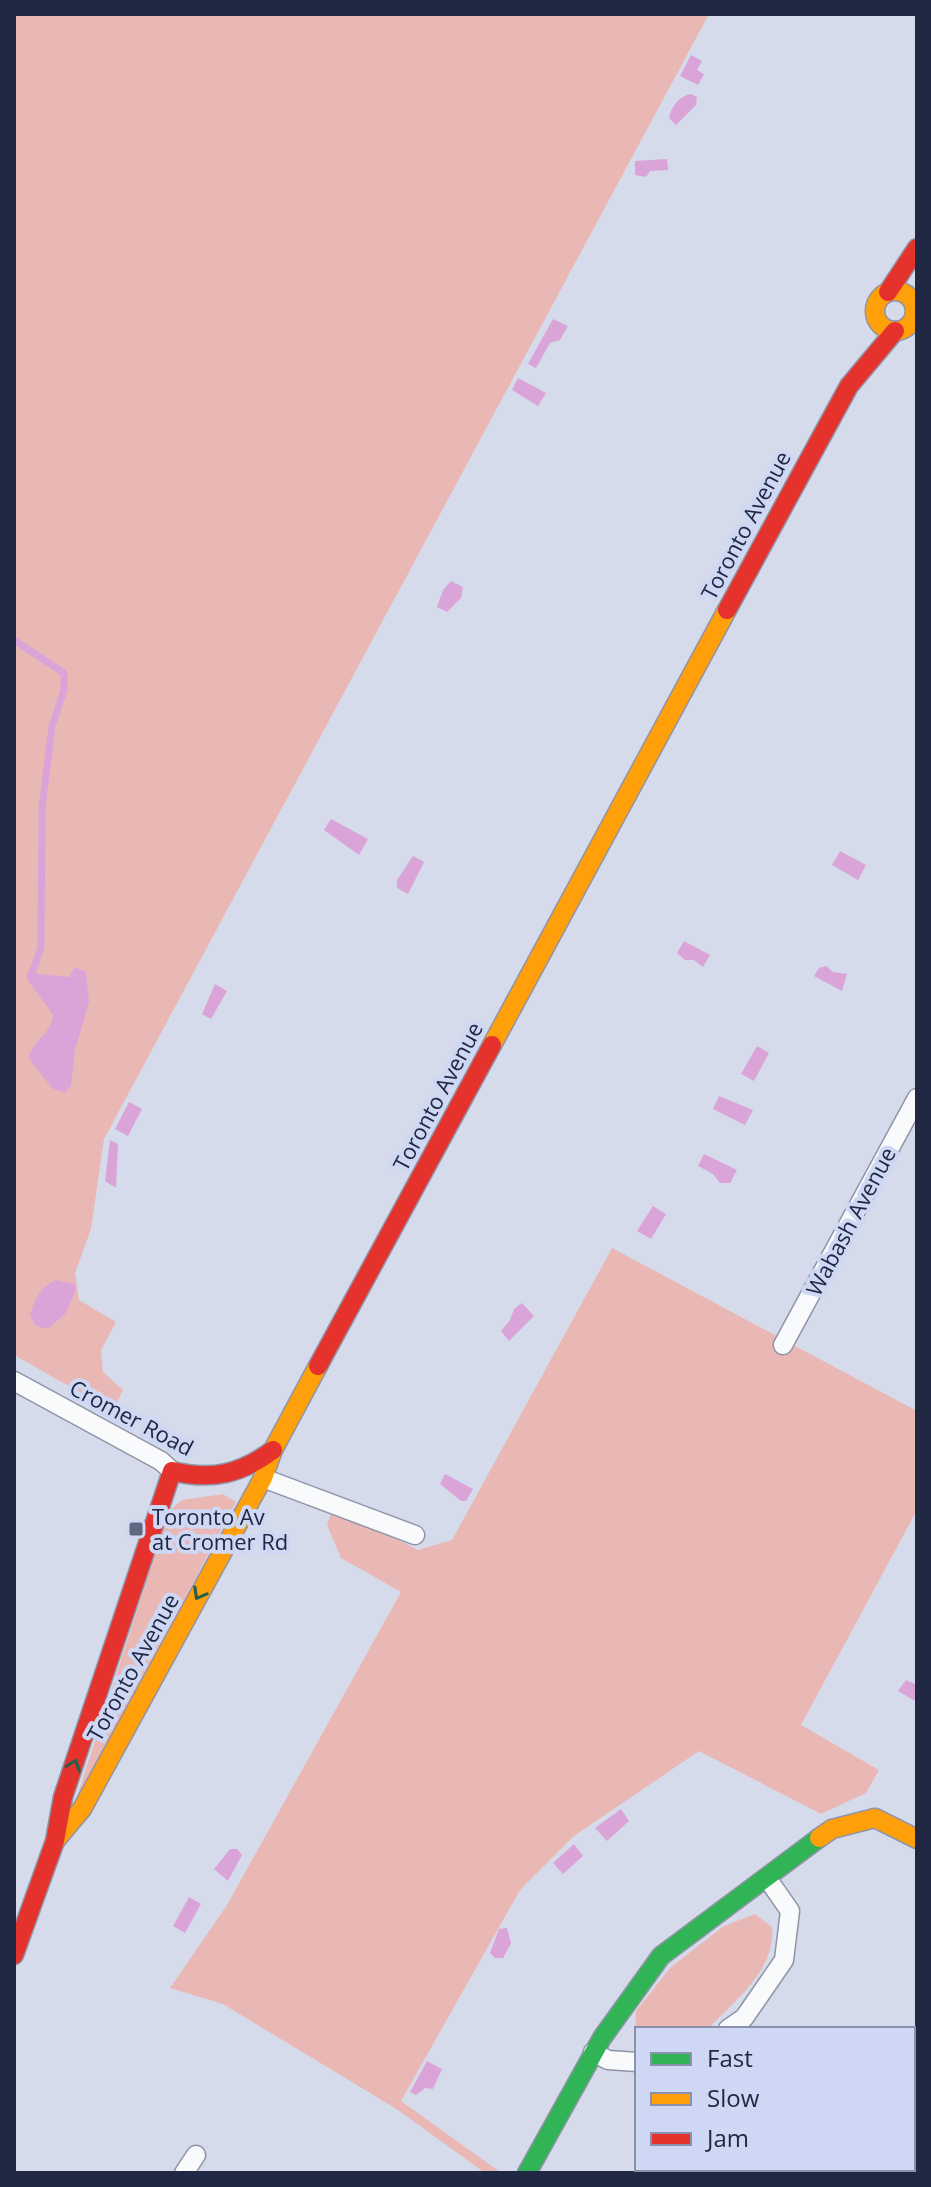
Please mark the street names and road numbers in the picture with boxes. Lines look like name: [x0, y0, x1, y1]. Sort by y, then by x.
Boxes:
street label: Toronto Avenue: [693, 445, 797, 605]
street label: Toronto Avenue: [385, 1016, 489, 1176]
street label: Wabash Avenue: [798, 1141, 902, 1301]
street label: Cromer Road: [65, 1372, 199, 1462]
street label: Toronto Avenue: [79, 1588, 185, 1746]

